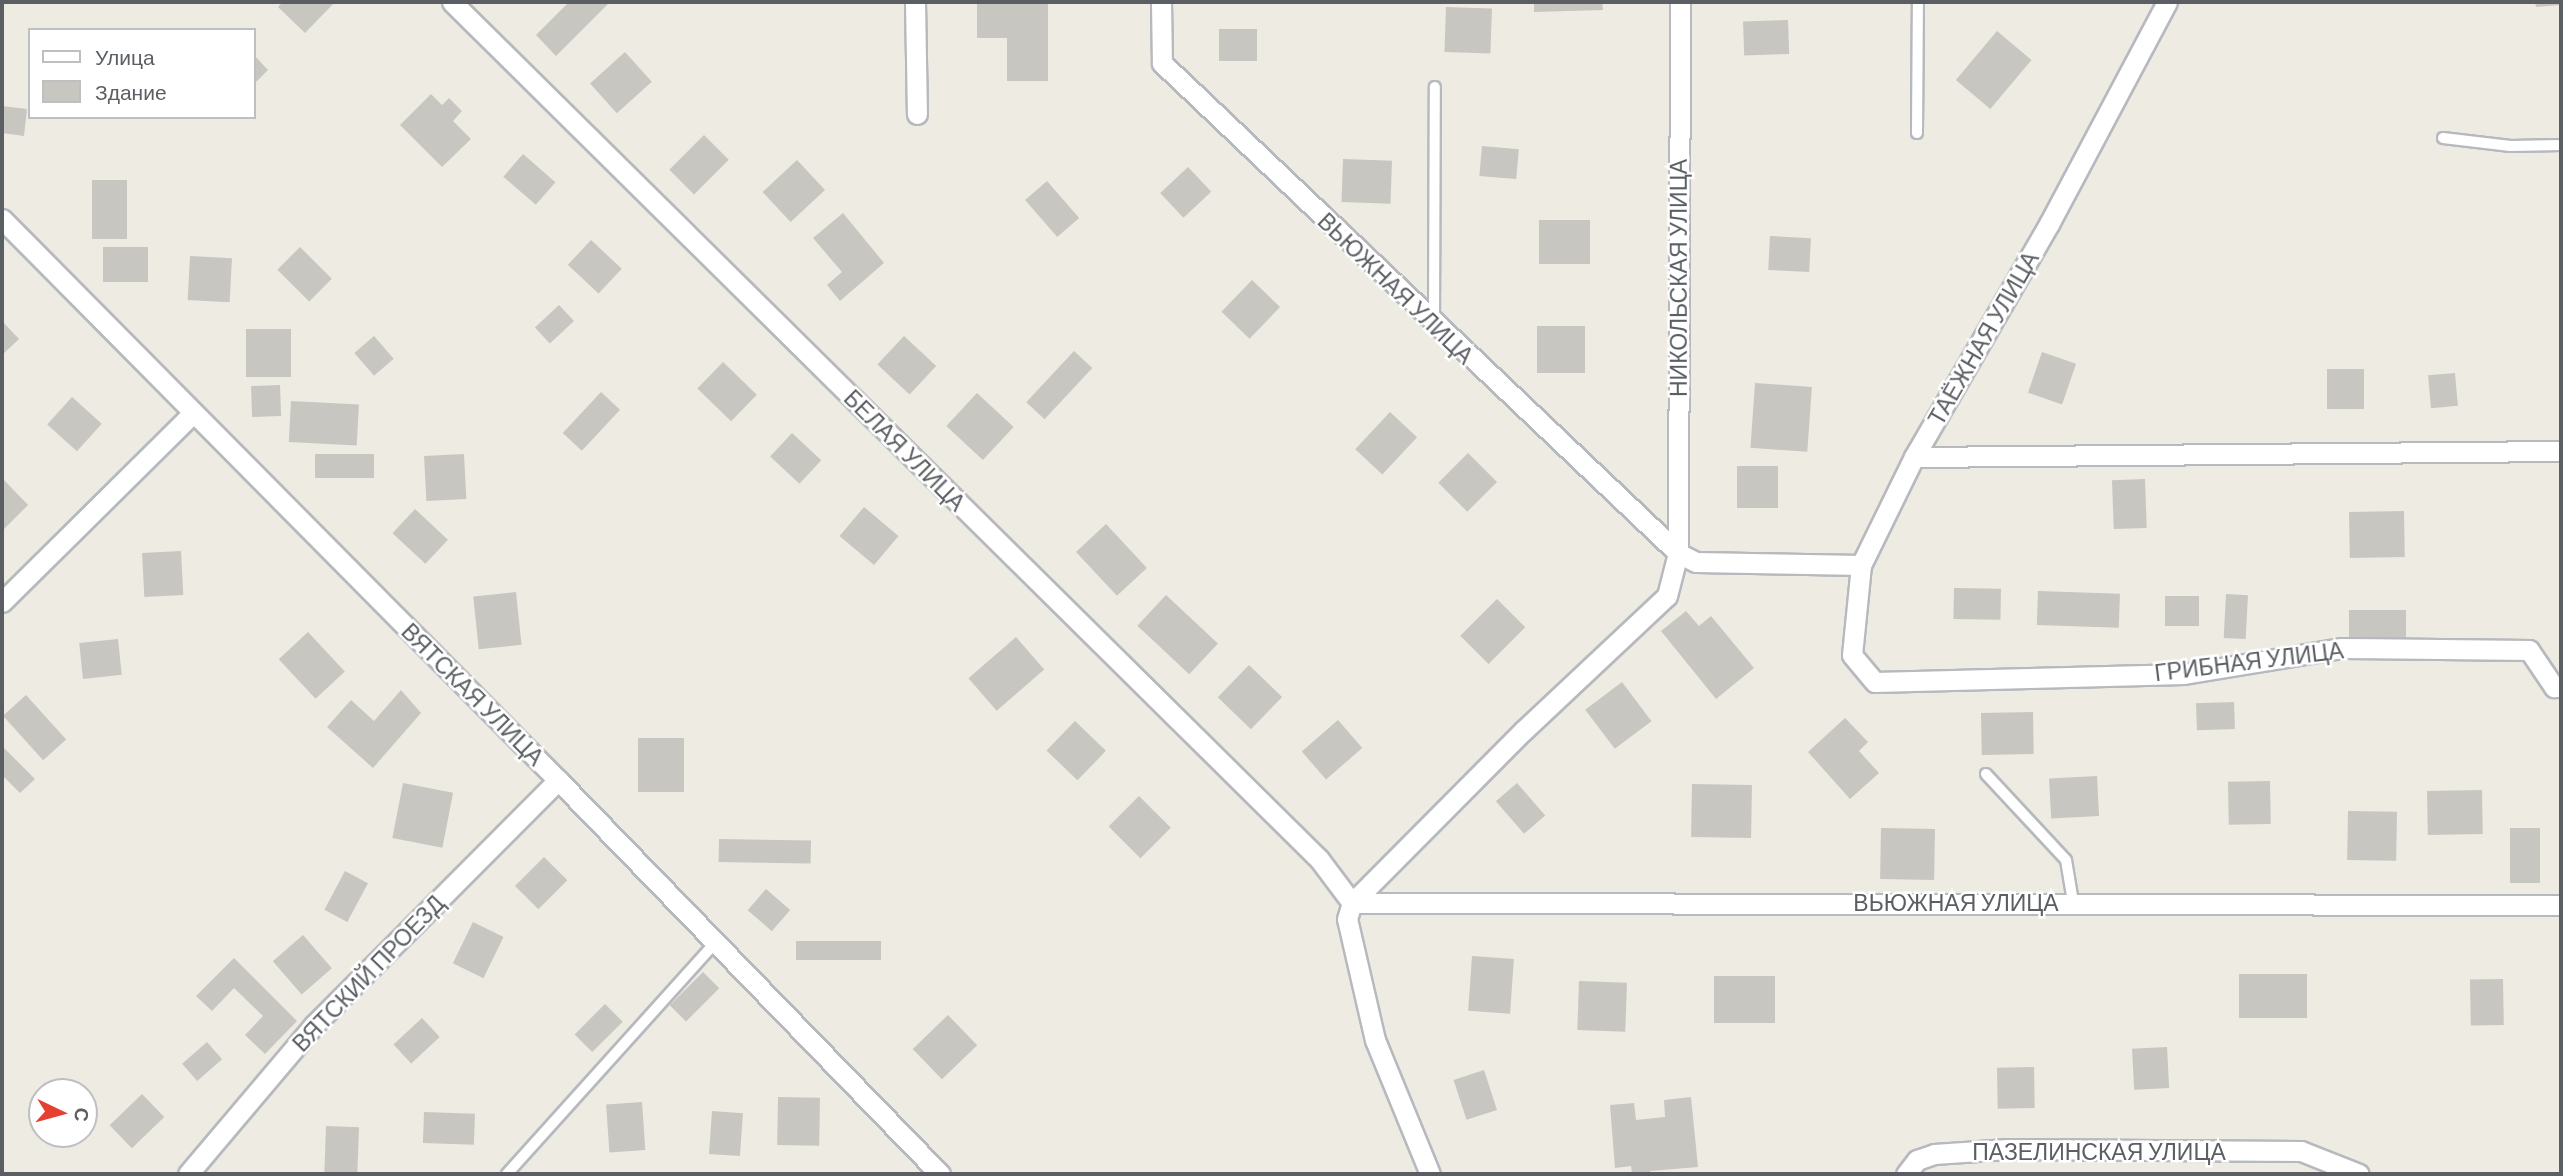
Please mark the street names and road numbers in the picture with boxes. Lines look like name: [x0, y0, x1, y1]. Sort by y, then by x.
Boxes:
street label: НИКОЛЬСКАЯ УЛИЦА: [1664, 159, 1692, 397]
street label: ВЬЮЖНАЯ УЛИЦА: [1313, 207, 1479, 369]
street label: ТАЁЖНАЯ УЛИЦА: [1922, 246, 2044, 430]
street label: БЕЛАЯ УЛИЦА: [839, 384, 971, 516]
street label: ВЯТСКАЯ УЛИЦА: [396, 617, 550, 771]
street label: ГРИБНАЯ УЛИЦА: [2153, 636, 2345, 686]
street label: ВЬЮЖНАЯ УЛИЦА: [1853, 888, 2059, 916]
street label: ВЯТСКИЙ ПРОЕЗД: [286, 889, 450, 1057]
street label: ПАЗЕЛИНСКАЯ УЛИЦА: [1972, 1137, 2226, 1165]

